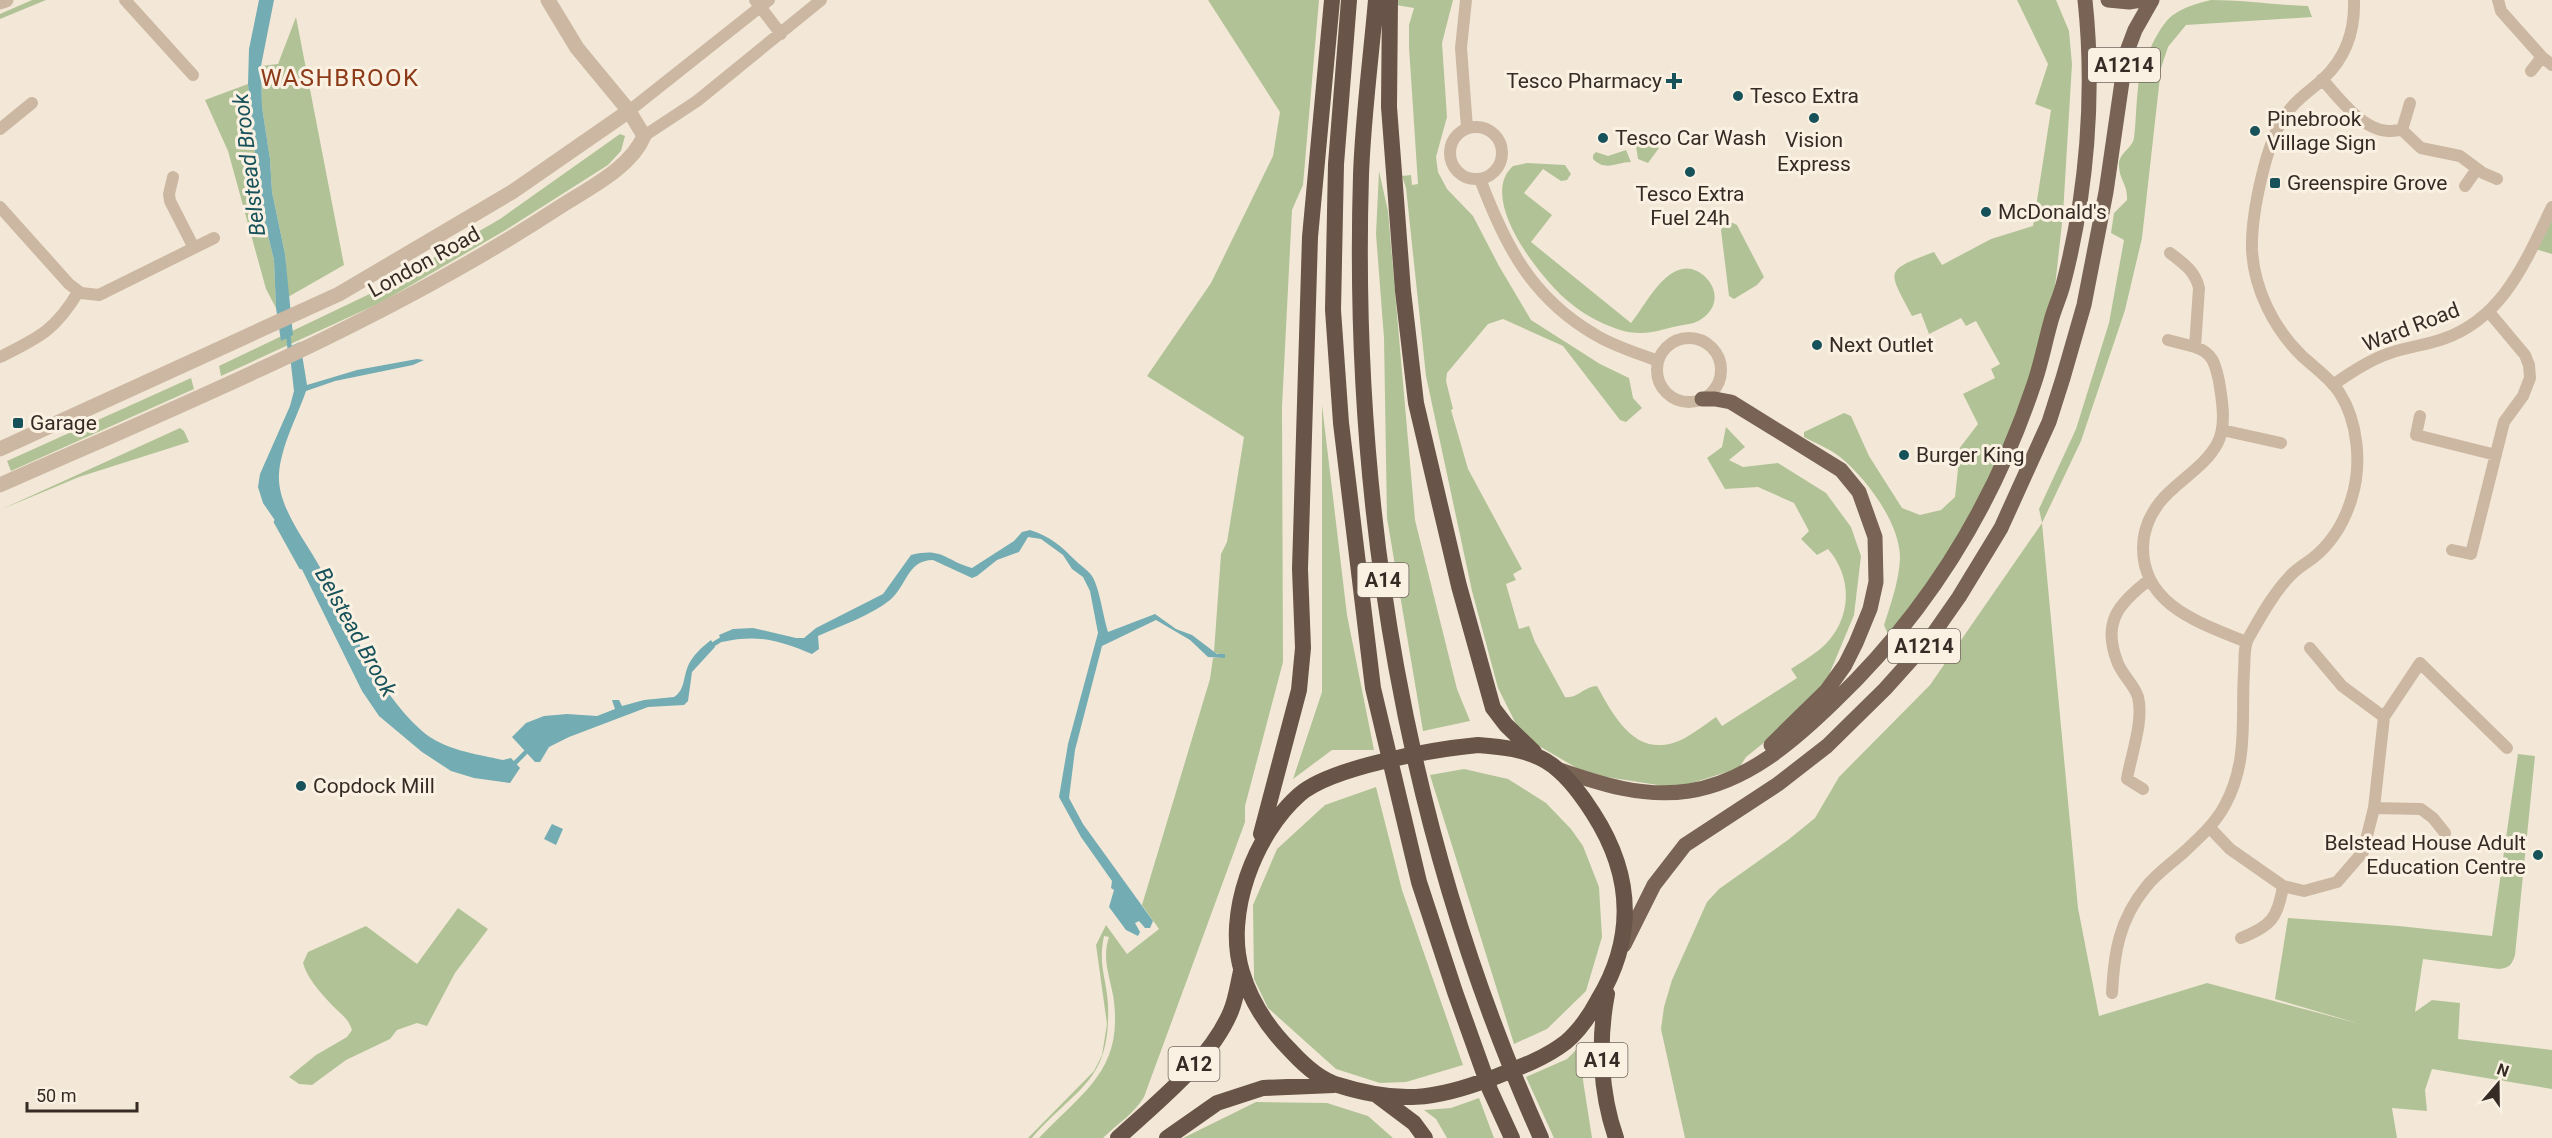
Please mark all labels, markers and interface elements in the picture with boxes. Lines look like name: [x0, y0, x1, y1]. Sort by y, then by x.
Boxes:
road number: A1214: [2088, 48, 2160, 82]
district label: WASHBROOK: [260, 64, 420, 92]
place label: Tesco Pharmacy: [1506, 69, 1662, 93]
marker: Tesco Pharmacy: [1667, 74, 1681, 88]
place label: Tesco Extra: [1750, 84, 1859, 108]
marker: Tesco Extra: [1731, 89, 1745, 103]
water label: Belstead Brook: [228, 91, 270, 238]
place label: Pinebrook Village Sign: [2267, 107, 2376, 155]
marker: Vision Express: [1807, 111, 1821, 125]
marker: Pinebrook Village Sign: [2248, 124, 2262, 138]
place label: Tesco Car Wash: [1615, 126, 1766, 150]
place label: Vision Express: [1777, 128, 1851, 176]
marker: Tesco Car Wash: [1596, 131, 1610, 145]
marker: Tesco Extra Fuel 24h: [1683, 165, 1697, 179]
place label: Greenspire Grove: [2287, 171, 2447, 195]
marker: Greenspire Grove: [2268, 176, 2282, 190]
place label: Tesco Extra Fuel 24h: [1635, 182, 1745, 230]
place label: McDonald's: [1998, 200, 2107, 224]
marker: McDonald's: [1979, 205, 1993, 219]
street label: London Road: [364, 222, 484, 302]
street label: Ward Road: [2359, 298, 2463, 356]
place label: Next Outlet: [1829, 333, 1934, 357]
marker: Next Outlet: [1810, 338, 1824, 352]
place label: Garage: [30, 411, 97, 435]
marker: Garage: [11, 416, 25, 430]
place label: Burger King: [1916, 443, 2025, 467]
marker: Burger King: [1897, 448, 1911, 462]
water label: Belstead Brook: [310, 563, 402, 702]
road number: A14: [1358, 563, 1408, 597]
road number: A1214: [1888, 629, 1960, 663]
place label: Copdock Mill: [313, 774, 435, 798]
marker: Copdock Mill: [294, 779, 308, 793]
place label: Belstead House Adult Education Centre: [2325, 831, 2526, 879]
marker: Belstead House Adult Education Centre: [2531, 848, 2545, 862]
road number: A14: [1576, 1043, 1628, 1077]
road number: A12: [1168, 1047, 1220, 1081]
north arrow: [2468, 1054, 2528, 1114]
text: N: [2494, 1060, 2512, 1081]
scale bar: [27, 1075, 136, 1113]
text: 50 m: [36, 1085, 76, 1106]

